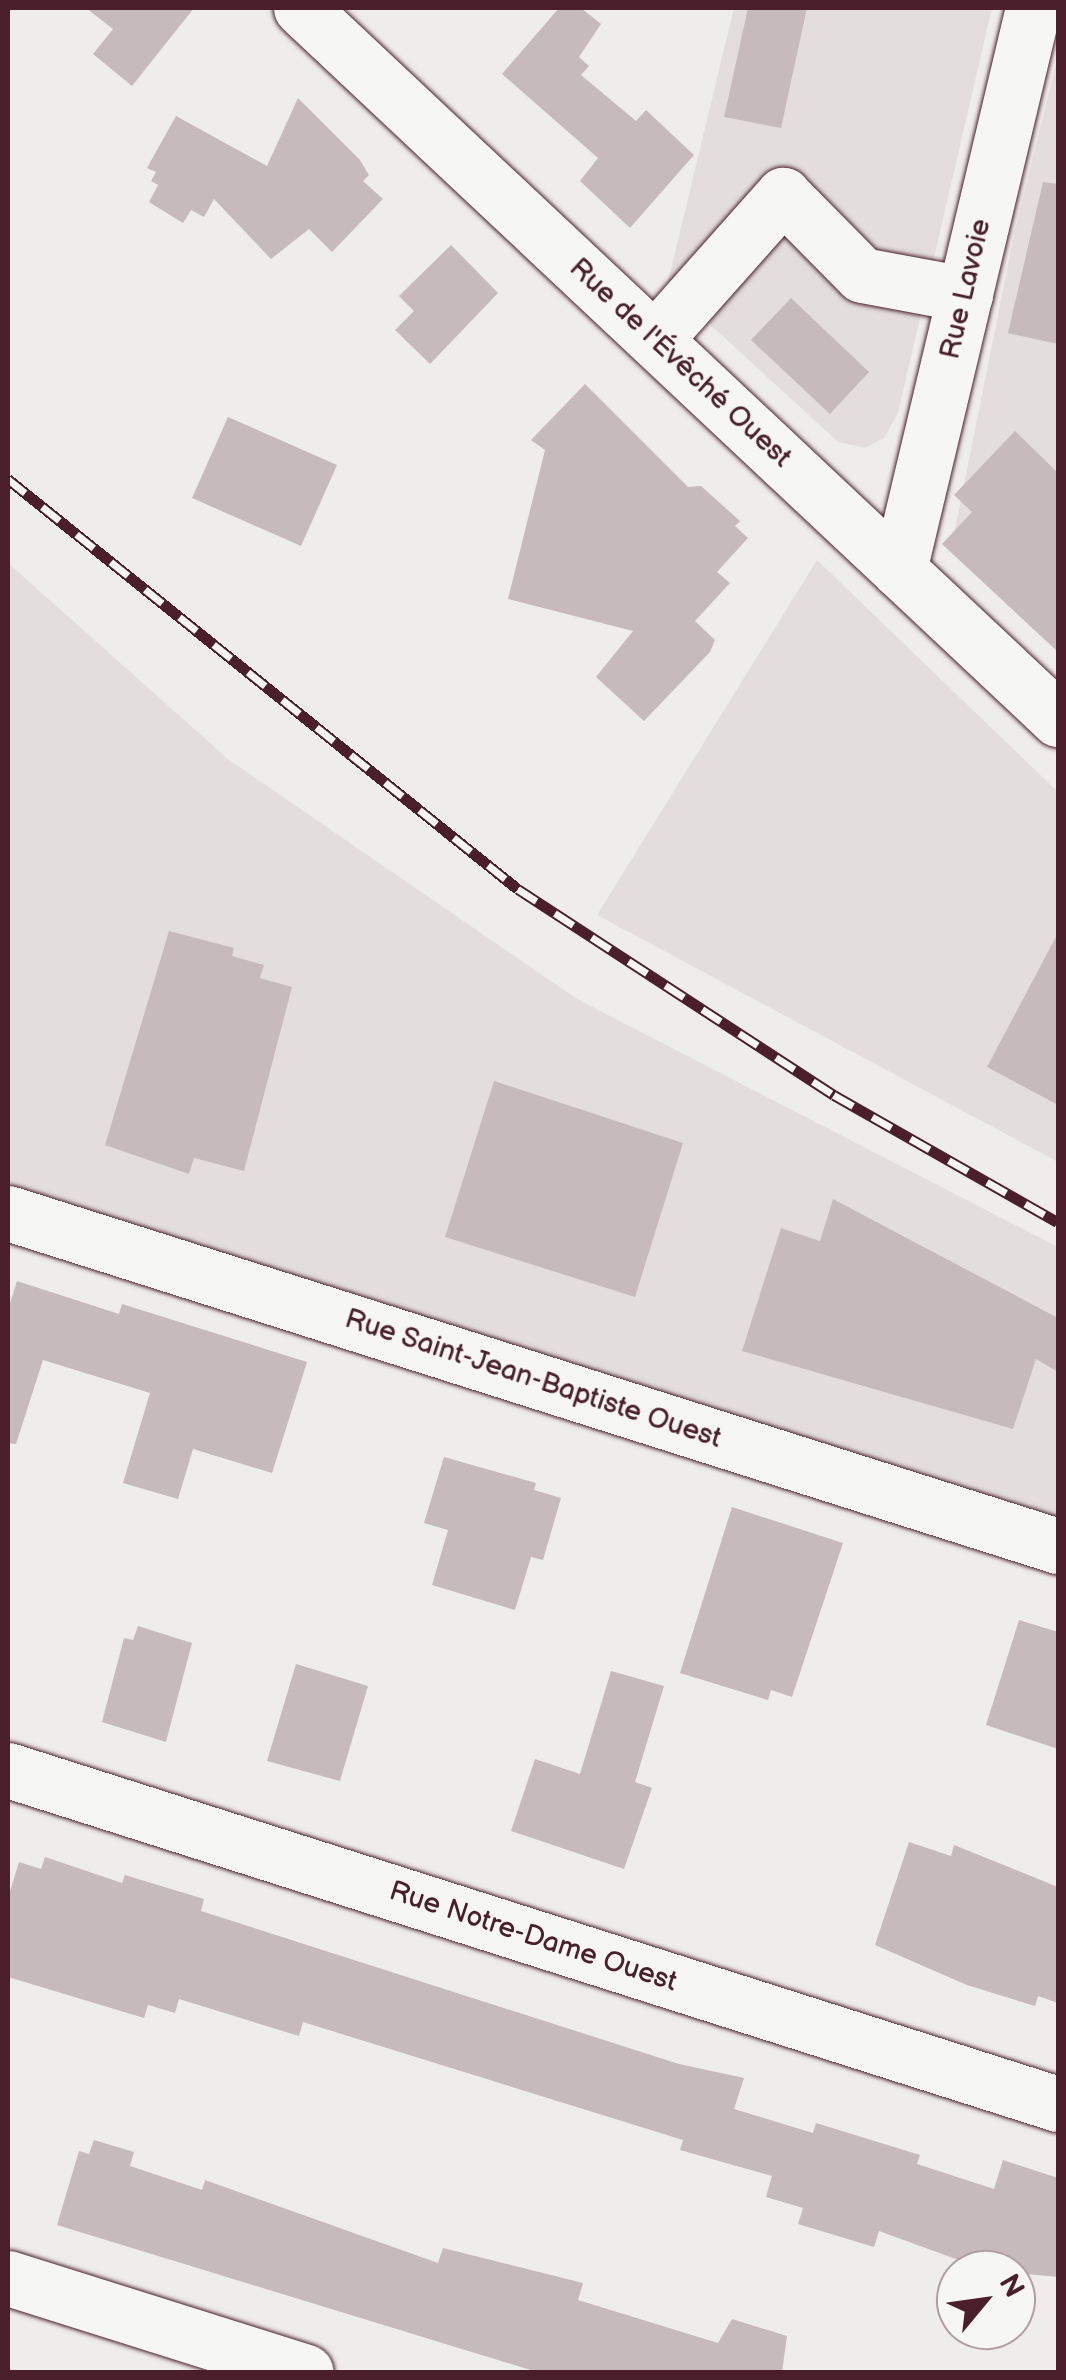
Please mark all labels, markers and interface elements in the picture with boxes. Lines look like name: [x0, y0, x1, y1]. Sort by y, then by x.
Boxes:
street label: Rue Lavoie: [934, 216, 998, 362]
street label: Rue de l'Évêché Ouest: [562, 251, 798, 475]
street label: Rue Saint-Jean-Baptiste Ouest: [340, 1302, 726, 1456]
street label: Rue Notre-Dame Ouest: [385, 1875, 681, 1999]
north arrow: [936, 2250, 1036, 2350]
text: N: [991, 2269, 1030, 2303]

